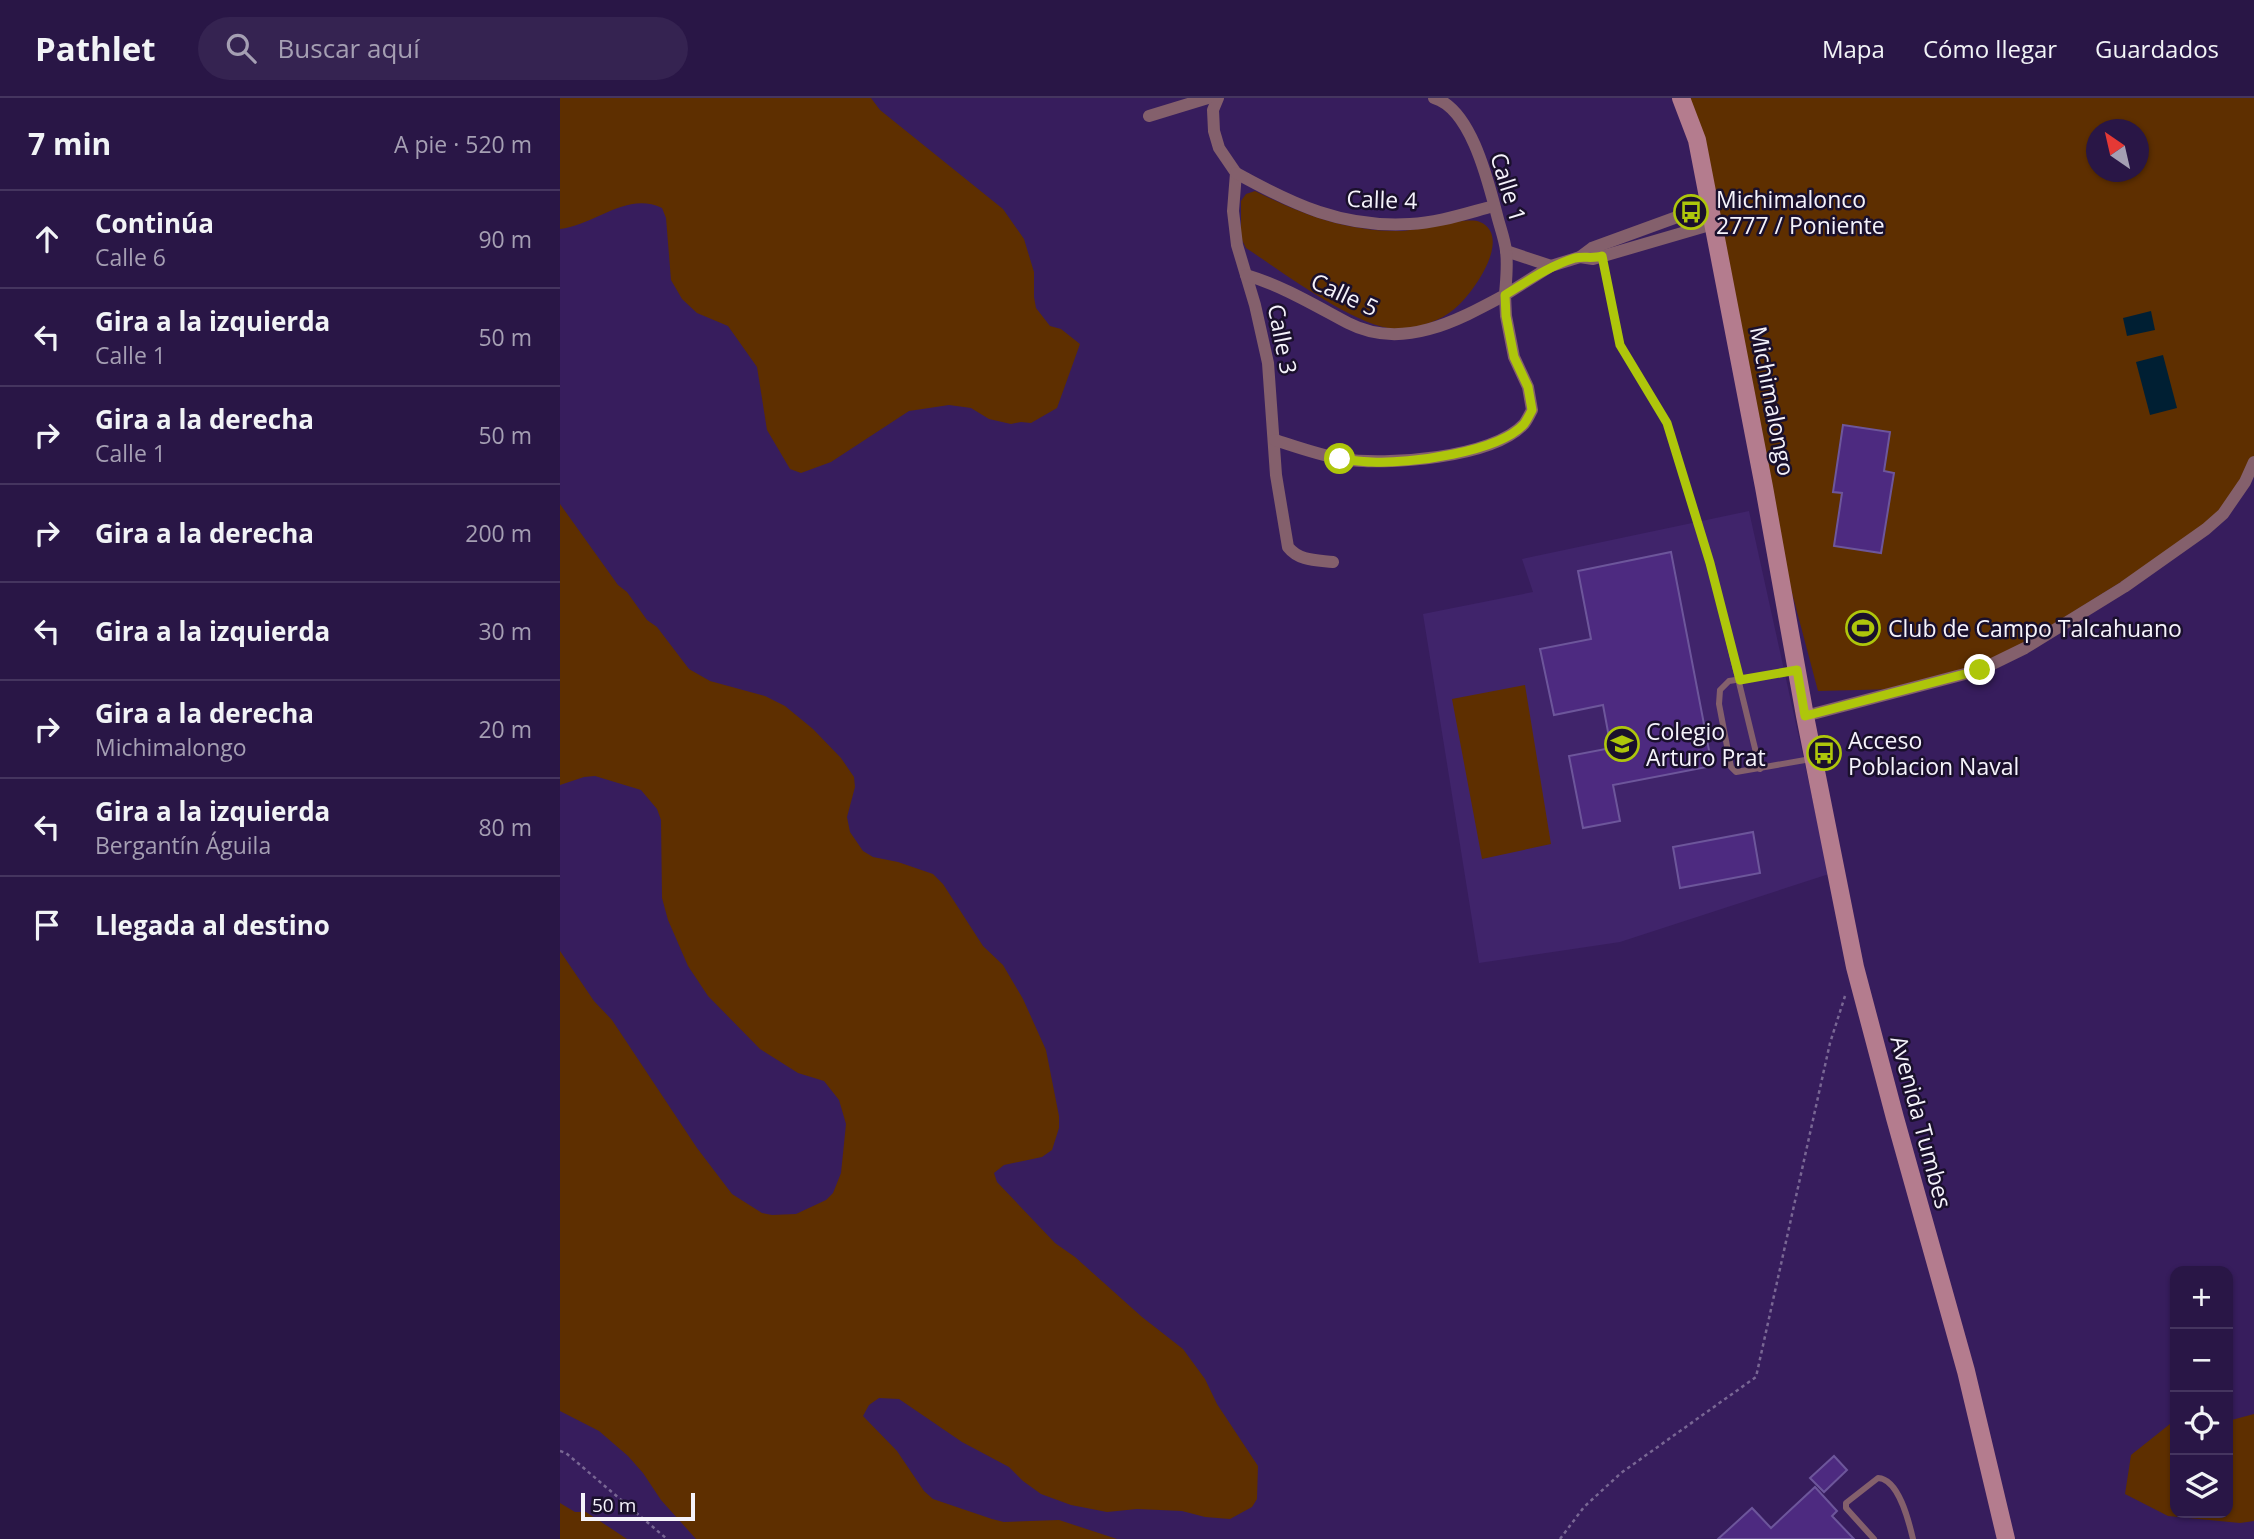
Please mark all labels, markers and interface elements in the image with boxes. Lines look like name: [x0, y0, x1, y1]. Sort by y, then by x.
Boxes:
search box: [198, 17, 688, 80]
text: Pathlet: [35, 26, 156, 71]
icon: search: [222, 29, 260, 67]
text: Buscar aquí: [278, 30, 420, 66]
text: Mapa: [1822, 32, 1885, 65]
text: Cómo llegar: [1923, 32, 2057, 65]
text: Guardados: [2095, 32, 2219, 65]
north arrow: [2086, 119, 2149, 182]
text: 7 min: [28, 123, 111, 164]
text: A pie · 520 m: [394, 128, 532, 160]
street label: Calle 1: [1483, 148, 1535, 226]
street label: Calle 4: [1346, 182, 1418, 216]
place label: Michimalonco 2777 / Poniente: [1716, 183, 1885, 241]
bus stop icon: Michimalonco 2777 / Poniente: [1672, 193, 1710, 231]
text: Continúa: [95, 205, 214, 241]
icon: ahead: [28, 220, 66, 258]
text: 90 m: [478, 223, 532, 255]
text: Calle 6: [95, 241, 166, 273]
street label: Calle 5: [1306, 265, 1384, 323]
street label: Calle 3: [1261, 301, 1305, 377]
text: Gira a la izquierda: [95, 303, 330, 339]
icon: left: [28, 318, 66, 356]
text: 50 m: [478, 321, 532, 353]
street label: Michimalongo: [1743, 324, 1803, 478]
text: Calle 1: [95, 339, 166, 371]
text: Gira a la derecha: [95, 401, 314, 437]
icon: right: [28, 416, 66, 454]
text: 50 m: [478, 419, 532, 451]
text: Calle 1: [95, 437, 166, 469]
route start: [1324, 443, 1355, 474]
icon: right: [28, 514, 66, 552]
text: Gira a la derecha: [95, 515, 314, 551]
text: 200 m: [465, 517, 532, 549]
sports icon: Club de Campo Talcahuano: [1844, 609, 1882, 647]
icon: left: [28, 612, 66, 650]
place label: Club de Campo Talcahuano: [1888, 612, 2182, 644]
text: Gira a la izquierda: [95, 613, 330, 649]
text: 30 m: [478, 615, 532, 647]
route end: [1964, 654, 1995, 685]
text: Gira a la derecha: [95, 695, 314, 731]
icon: right: [28, 710, 66, 748]
text: 20 m: [478, 713, 532, 745]
place label: Colegio Arturo Prat: [1646, 715, 1766, 773]
place label: Acceso Poblacion Naval: [1848, 724, 2019, 782]
school or university icon: Colegio Arturo Prat: [1603, 725, 1641, 763]
text: Michimalongo: [95, 731, 247, 763]
bus stop icon: Acceso Poblacion Naval: [1805, 734, 1843, 772]
text: Gira a la izquierda: [95, 793, 330, 829]
icon: left: [28, 808, 66, 846]
text: 80 m: [478, 811, 532, 843]
text: Bergantín Águila: [95, 829, 271, 861]
icon: arrive: [28, 906, 66, 944]
text: Llegada al destino: [95, 907, 330, 943]
street label: Avenida Tumbes: [1884, 1032, 1960, 1212]
map controls: [2170, 1266, 2233, 1518]
button: +: [2170, 1266, 2233, 1329]
button: −: [2170, 1329, 2233, 1392]
button: locate: [2170, 1392, 2233, 1455]
button: layers: [2170, 1455, 2233, 1518]
scale bar: [581, 1490, 695, 1522]
text: 50 m: [592, 1492, 636, 1518]

